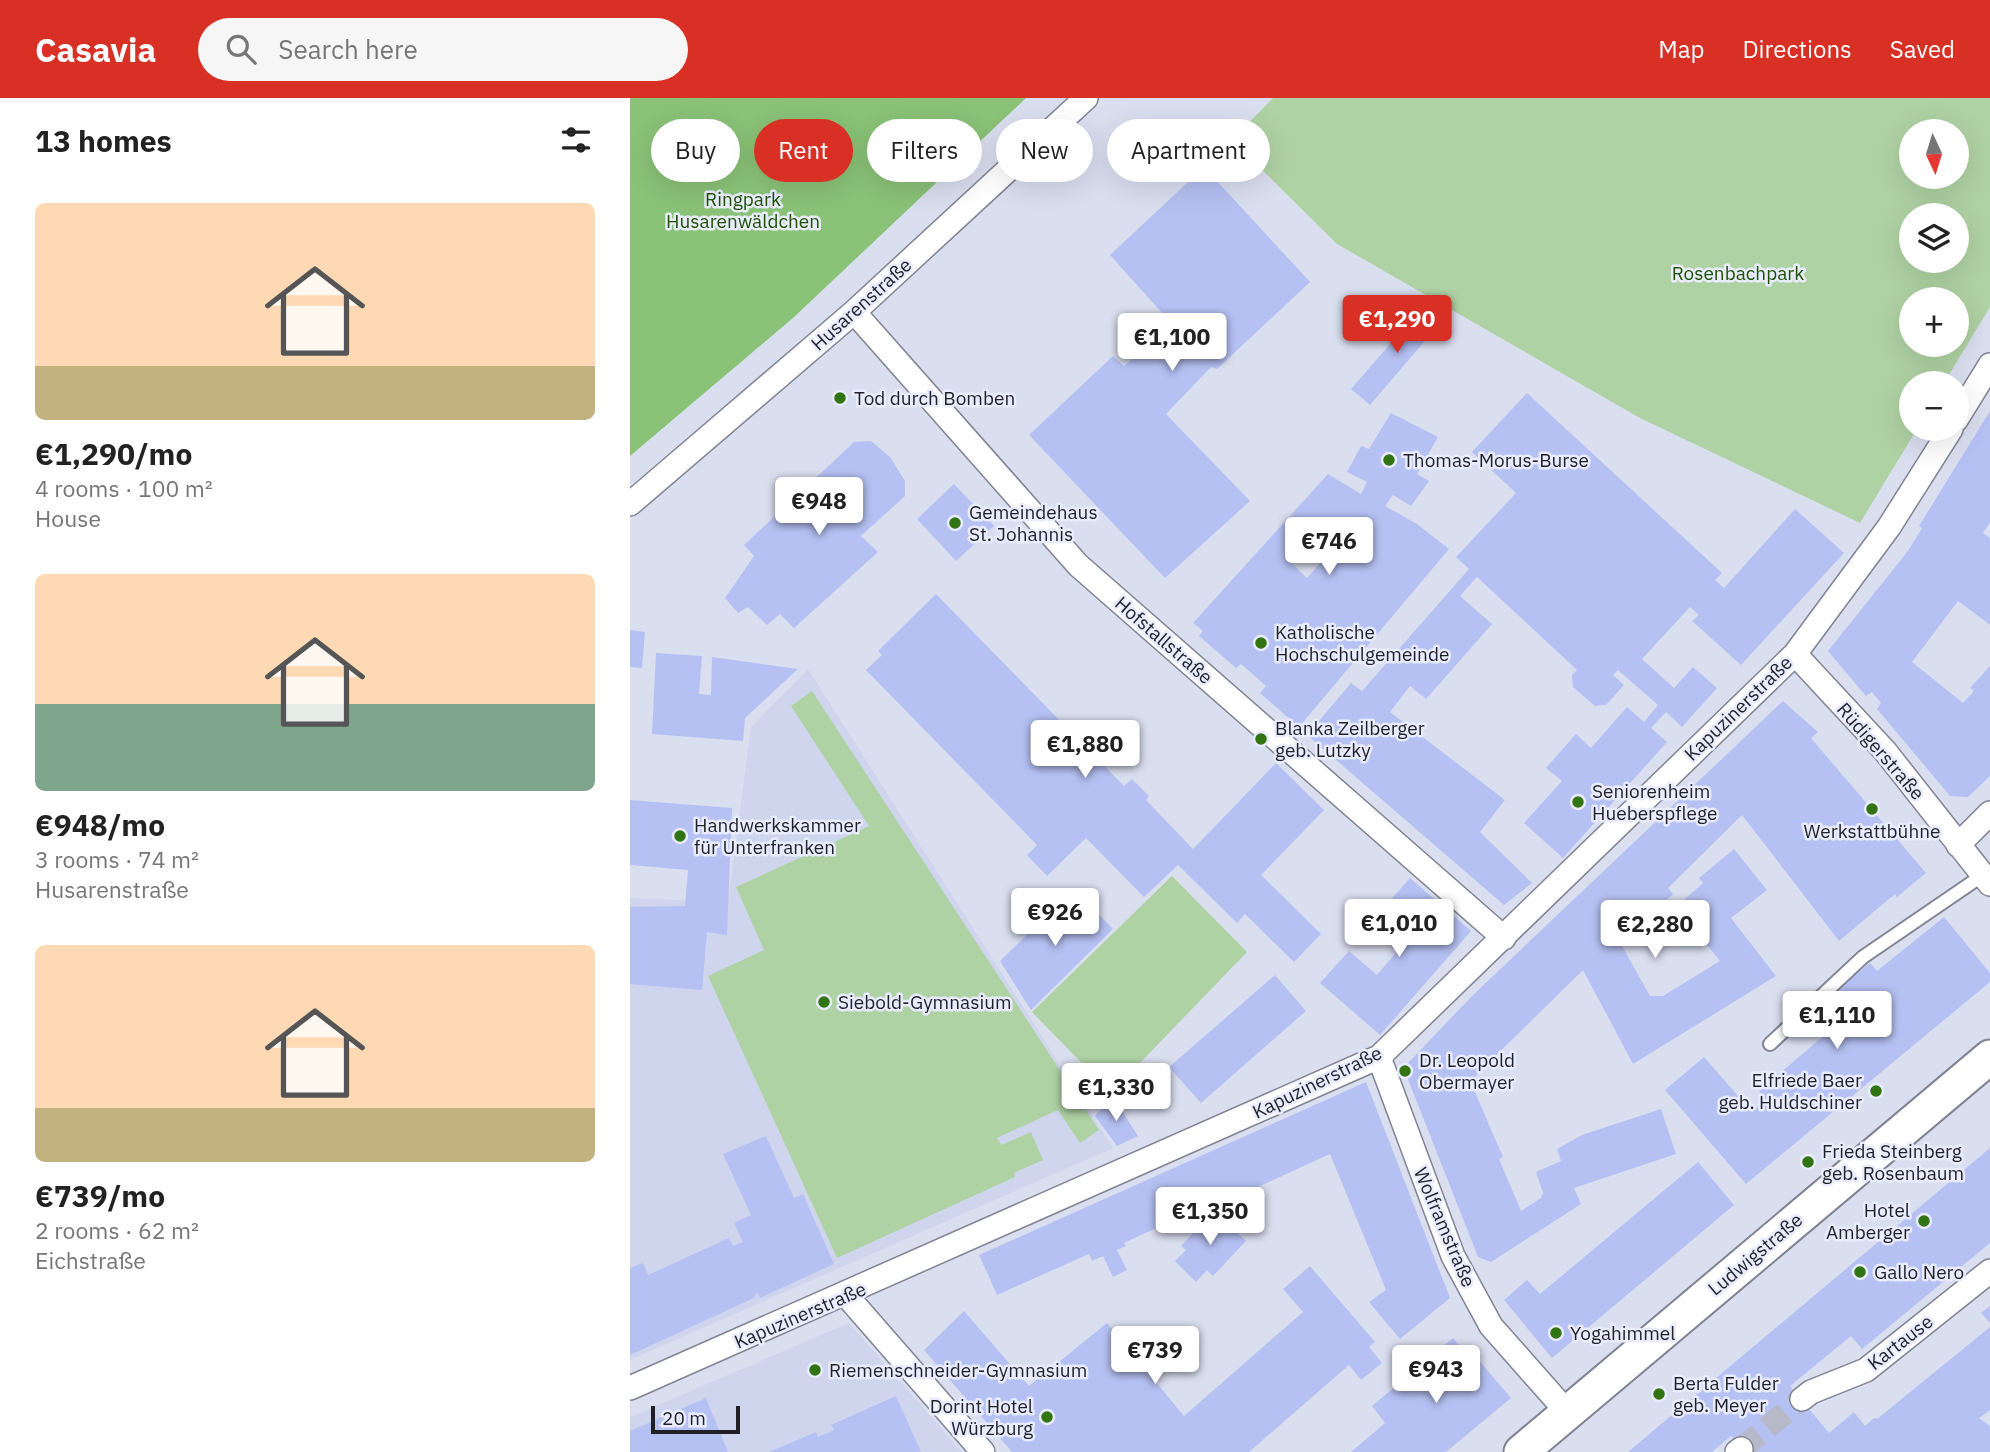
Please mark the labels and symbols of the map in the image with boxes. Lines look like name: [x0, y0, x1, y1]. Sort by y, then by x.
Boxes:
north arrow: [1899, 119, 1969, 189]
park label: Ringpark Husarenwäldchen: [666, 187, 820, 233]
street label: Husarenstraße: [806, 253, 916, 355]
park label: Rosenbachpark: [1672, 261, 1804, 285]
pin: €1,290: [1340, 296, 1454, 355]
pin: €1,100: [1115, 314, 1229, 373]
place label: Tod durch Bomben: [854, 386, 1015, 410]
marker: Tod durch Bomben: [832, 390, 848, 406]
place label: Thomas-Morus-Burse: [1403, 448, 1589, 472]
marker: Thomas-Morus-Burse: [1381, 452, 1397, 468]
pin: €948: [778, 478, 860, 537]
place label: Gemeindehaus St. Johannis: [969, 500, 1098, 546]
marker: Gemeindehaus St. Johannis: [947, 515, 963, 531]
pin: €746: [1288, 518, 1370, 577]
street label: Hofstallstraße: [1110, 591, 1218, 689]
place label: Katholische Hochschulgemeinde: [1275, 620, 1449, 666]
marker: Katholische Hochschulgemeinde: [1253, 635, 1269, 651]
street label: Kapuzinerstraße: [1679, 650, 1797, 766]
street label: Rüdigerstraße: [1832, 697, 1930, 805]
place label: Blanka Zeilberger geb. Lutzky: [1275, 716, 1425, 762]
pin: €1,880: [1028, 720, 1142, 780]
marker: Blanka Zeilberger geb. Lutzky: [1253, 731, 1269, 747]
place label: Seniorenheim Hueberspflege: [1592, 779, 1717, 825]
marker: Seniorenheim Hueberspflege: [1570, 794, 1586, 810]
marker: Werkstattbühne: [1864, 801, 1880, 817]
place label: Handwerkskammer für Unterfranken: [694, 813, 861, 859]
place label: Werkstattbühne: [1804, 819, 1940, 843]
marker: Handwerkskammer für Unterfranken: [672, 828, 688, 844]
pin: €926: [1014, 888, 1096, 948]
pin: €1,010: [1342, 900, 1456, 959]
pin: €2,280: [1598, 900, 1712, 960]
place label: Siebold-Gymnasium: [838, 990, 1012, 1014]
pin: €1,110: [1780, 992, 1894, 1051]
marker: Siebold-Gymnasium: [816, 994, 832, 1010]
street label: Kapuzinerstraße: [1248, 1040, 1386, 1124]
place label: Dr. Leopold Obermayer: [1419, 1048, 1515, 1094]
pin: €1,330: [1059, 1063, 1173, 1123]
marker: Dr. Leopold Obermayer: [1397, 1063, 1413, 1079]
place label: Elfriede Baer geb. Huldschiner: [1718, 1068, 1862, 1114]
marker: Elfriede Baer geb. Huldschiner: [1868, 1083, 1884, 1099]
place label: Frieda Steinberg geb. Rosenbaum: [1822, 1139, 1964, 1185]
marker: Frieda Steinberg geb. Rosenbaum: [1800, 1154, 1816, 1170]
street label: Wolframstraße: [1409, 1164, 1481, 1290]
pin: €1,350: [1153, 1188, 1267, 1247]
place label: Hotel Amberger: [1826, 1198, 1910, 1244]
street label: Ludwigstraße: [1703, 1208, 1807, 1300]
marker: Hotel Amberger: [1916, 1213, 1932, 1229]
place label: Gallo Nero: [1874, 1260, 1964, 1284]
marker: Gallo Nero: [1852, 1264, 1868, 1280]
street label: Kapuzinerstraße: [730, 1276, 870, 1354]
street label: Kartause: [1863, 1309, 1937, 1375]
place label: Yogahimmel: [1570, 1321, 1675, 1345]
marker: Yogahimmel: [1548, 1325, 1564, 1341]
pin: €739: [1114, 1326, 1196, 1386]
pin: €943: [1395, 1346, 1477, 1405]
place label: Riemenschneider-Gymnasium: [829, 1358, 1087, 1382]
marker: Riemenschneider-Gymnasium: [807, 1362, 823, 1378]
place label: Berta Fulder geb. Meyer: [1673, 1371, 1779, 1417]
marker: Berta Fulder geb. Meyer: [1651, 1386, 1667, 1402]
place label: Dorint Hotel Würzburg: [930, 1394, 1033, 1440]
scale bar: [651, 1403, 740, 1435]
marker: Dorint Hotel Würzburg: [1039, 1409, 1055, 1425]

